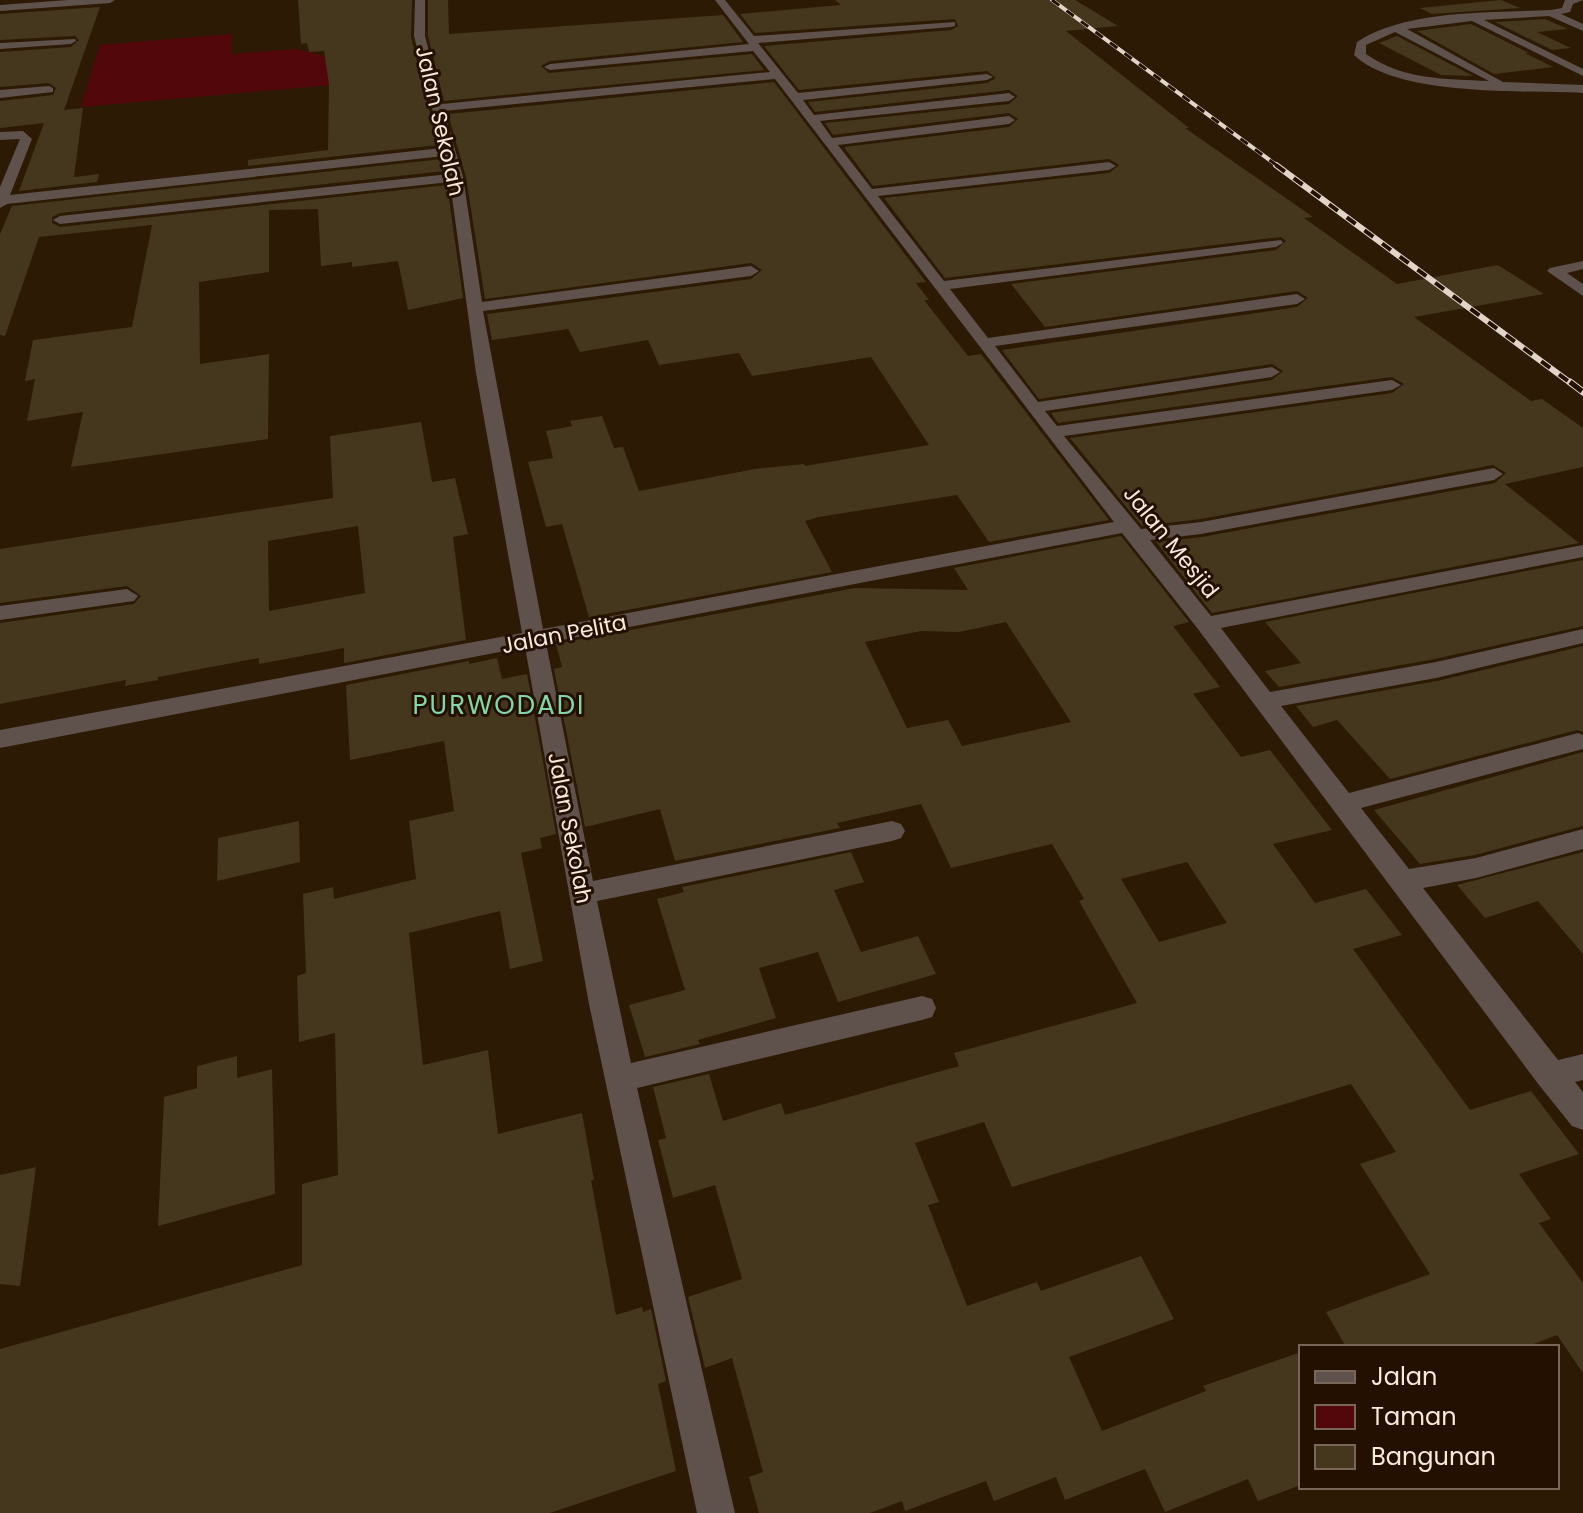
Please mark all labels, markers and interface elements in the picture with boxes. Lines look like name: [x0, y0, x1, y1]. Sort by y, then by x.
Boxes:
street label: Jalan Sekolah: [408, 43, 472, 199]
street label: Jalan Mesjid: [1116, 479, 1226, 605]
street label: Jalan Pelita: [499, 607, 629, 661]
district label: PURWODADI: [413, 687, 585, 723]
street label: Jalan Sekolah: [540, 750, 600, 906]
legend: [1299, 1345, 1559, 1489]
text: Jalan: [1371, 1360, 1437, 1393]
text: Taman: [1371, 1400, 1457, 1433]
text: Bangunan: [1371, 1440, 1496, 1473]

